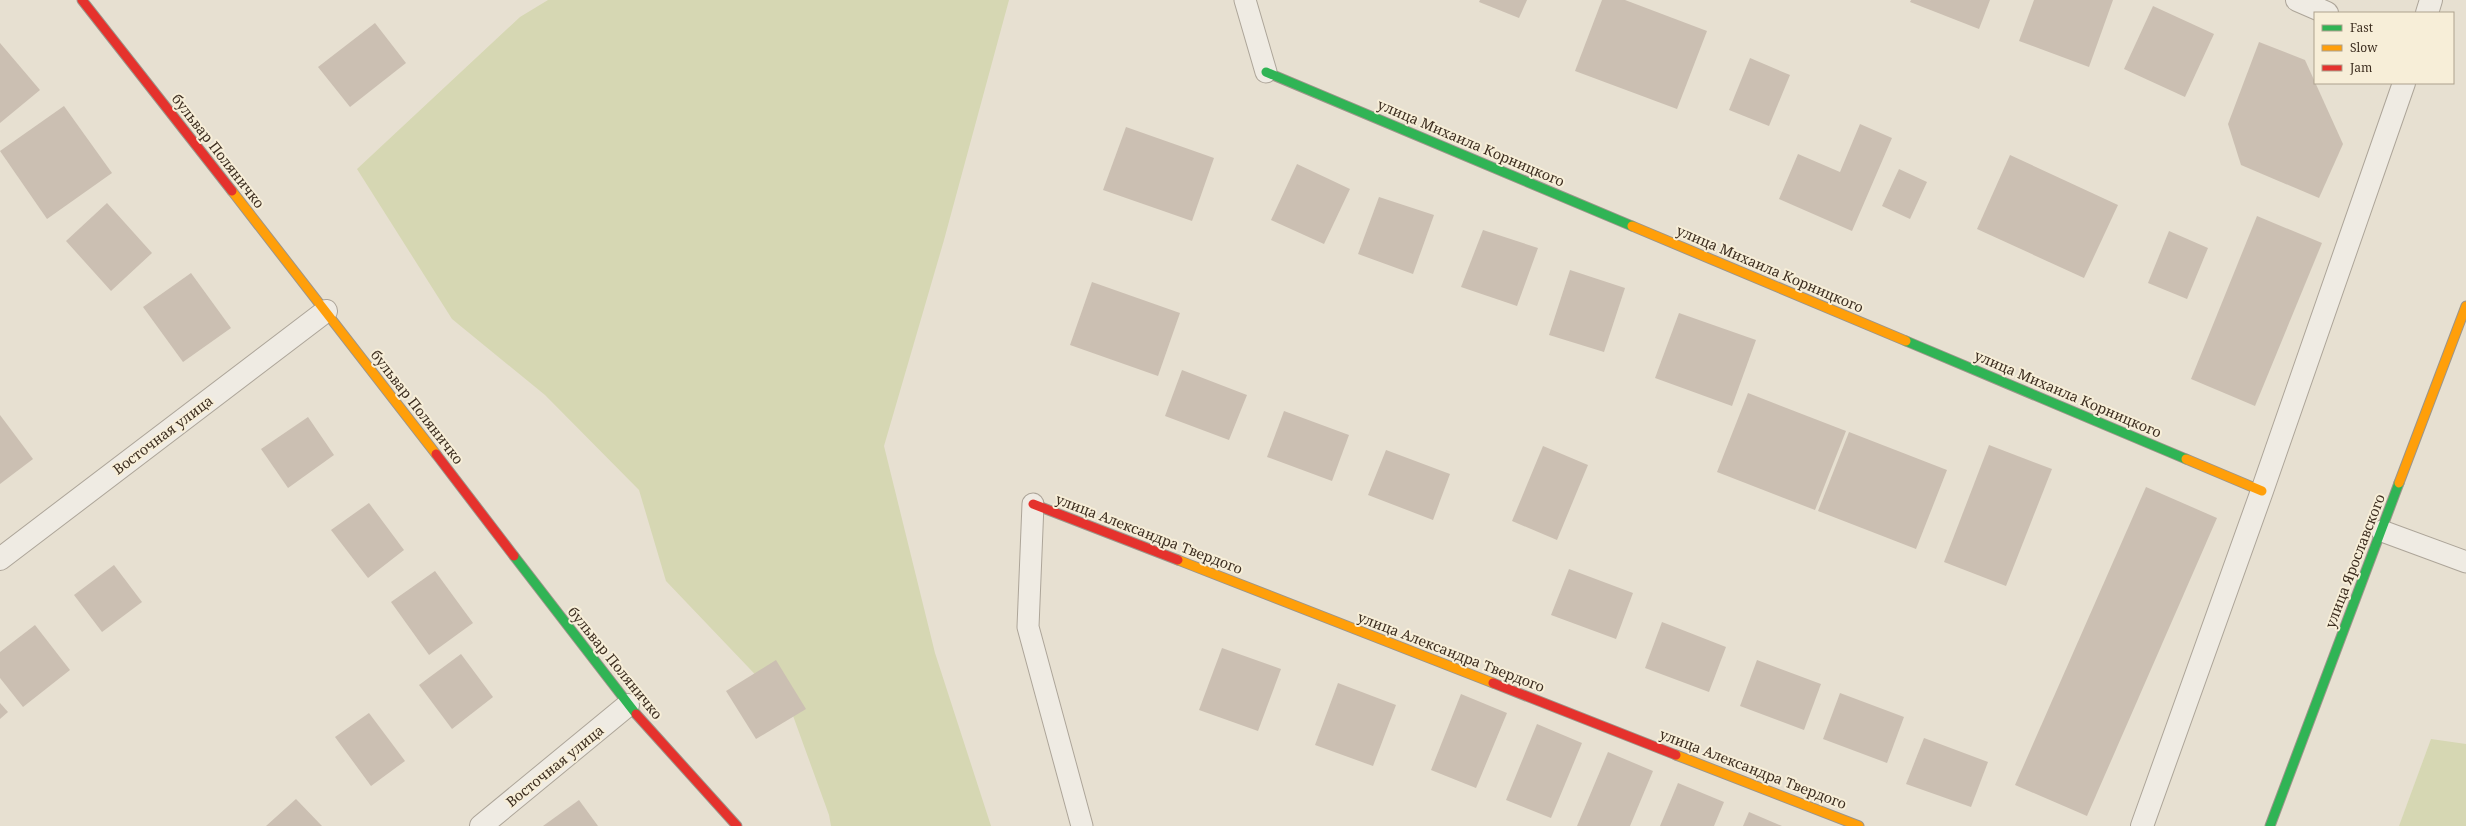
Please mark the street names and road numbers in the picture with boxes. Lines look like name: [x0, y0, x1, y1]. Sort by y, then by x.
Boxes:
street label: бульвар Поляничко: [168, 90, 269, 212]
street label: улица Михаила Корницкого: [1375, 94, 1568, 191]
street label: улица Михаила Корницкого: [1674, 220, 1867, 317]
street label: улица Михаила Корницкого: [1972, 345, 2165, 442]
street label: бульвар Поляничко: [367, 346, 468, 468]
street label: Восточная улица: [109, 391, 217, 479]
street label: улица Александра Твердого: [1053, 489, 1245, 578]
street label: улица Ярославского: [2320, 491, 2389, 631]
street label: бульвар Поляничко: [564, 602, 667, 723]
street label: улица Александра Твердого: [1355, 607, 1547, 696]
street label: Восточная улица: [502, 720, 608, 811]
street label: улица Александра Твердого: [1657, 724, 1849, 813]

